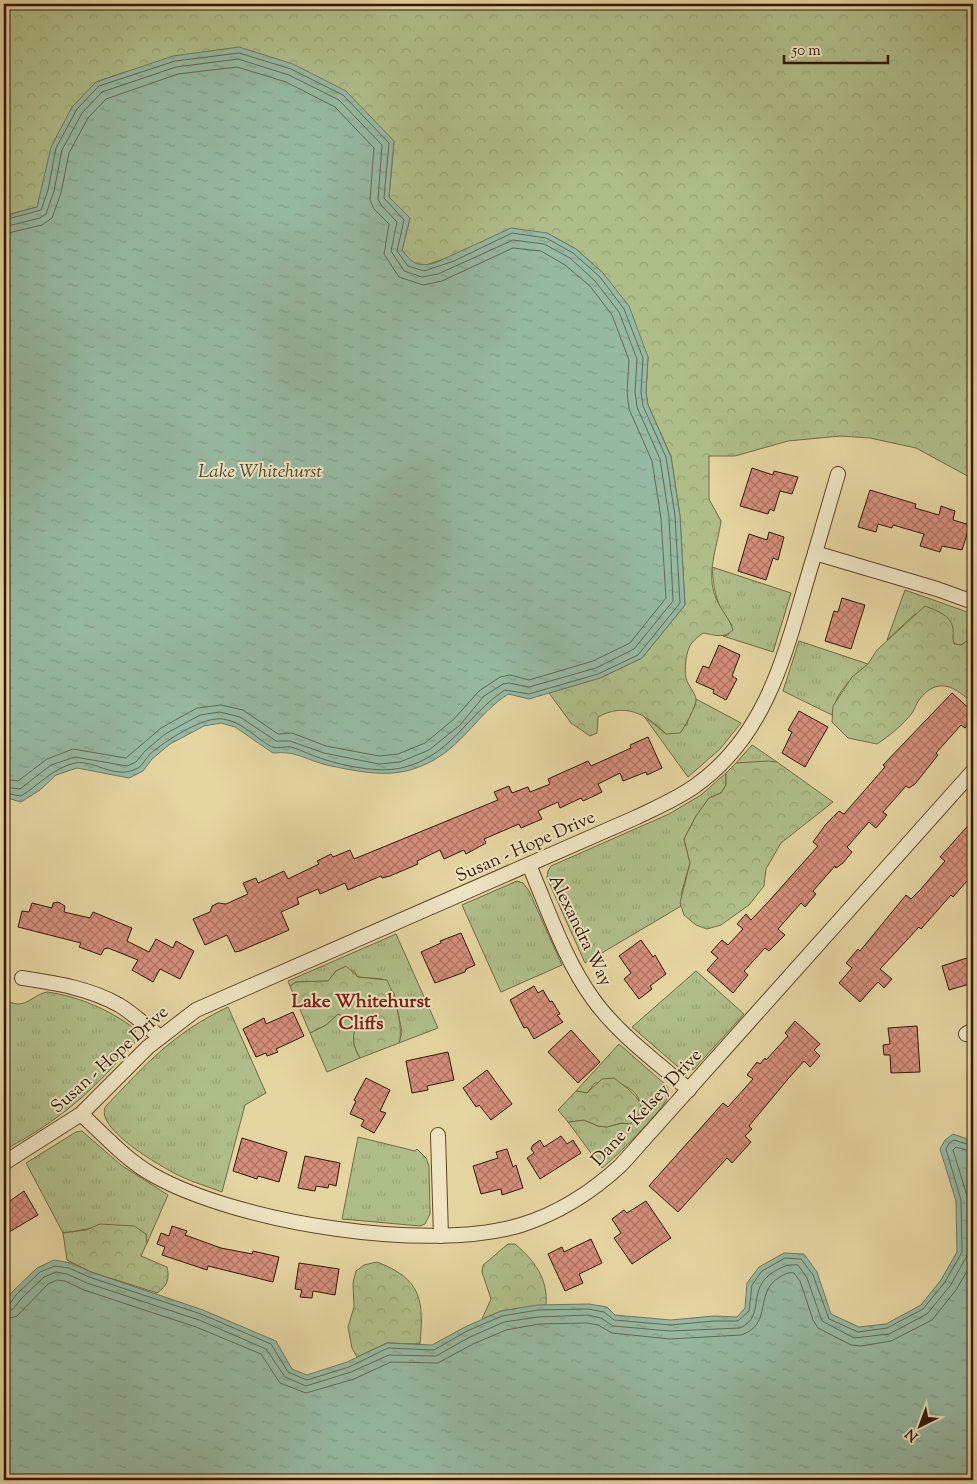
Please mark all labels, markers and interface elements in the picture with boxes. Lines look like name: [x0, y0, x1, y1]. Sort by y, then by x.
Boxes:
scale bar: [784, 32, 888, 64]
text: 50 m: [791, 41, 821, 62]
water label: Lake Whitehurst: [198, 459, 322, 486]
street label: Susan - Hope Drive: [452, 805, 600, 890]
street label: Alexandra Way: [541, 871, 617, 991]
district label: Lake Whitehurst Cliffs: [292, 989, 431, 1038]
street label: Susan - Hope Drive: [46, 1001, 175, 1120]
street label: Dane - Kelsey Drive: [586, 1044, 709, 1173]
north arrow: [894, 1402, 944, 1452]
text: N: [902, 1423, 923, 1445]

